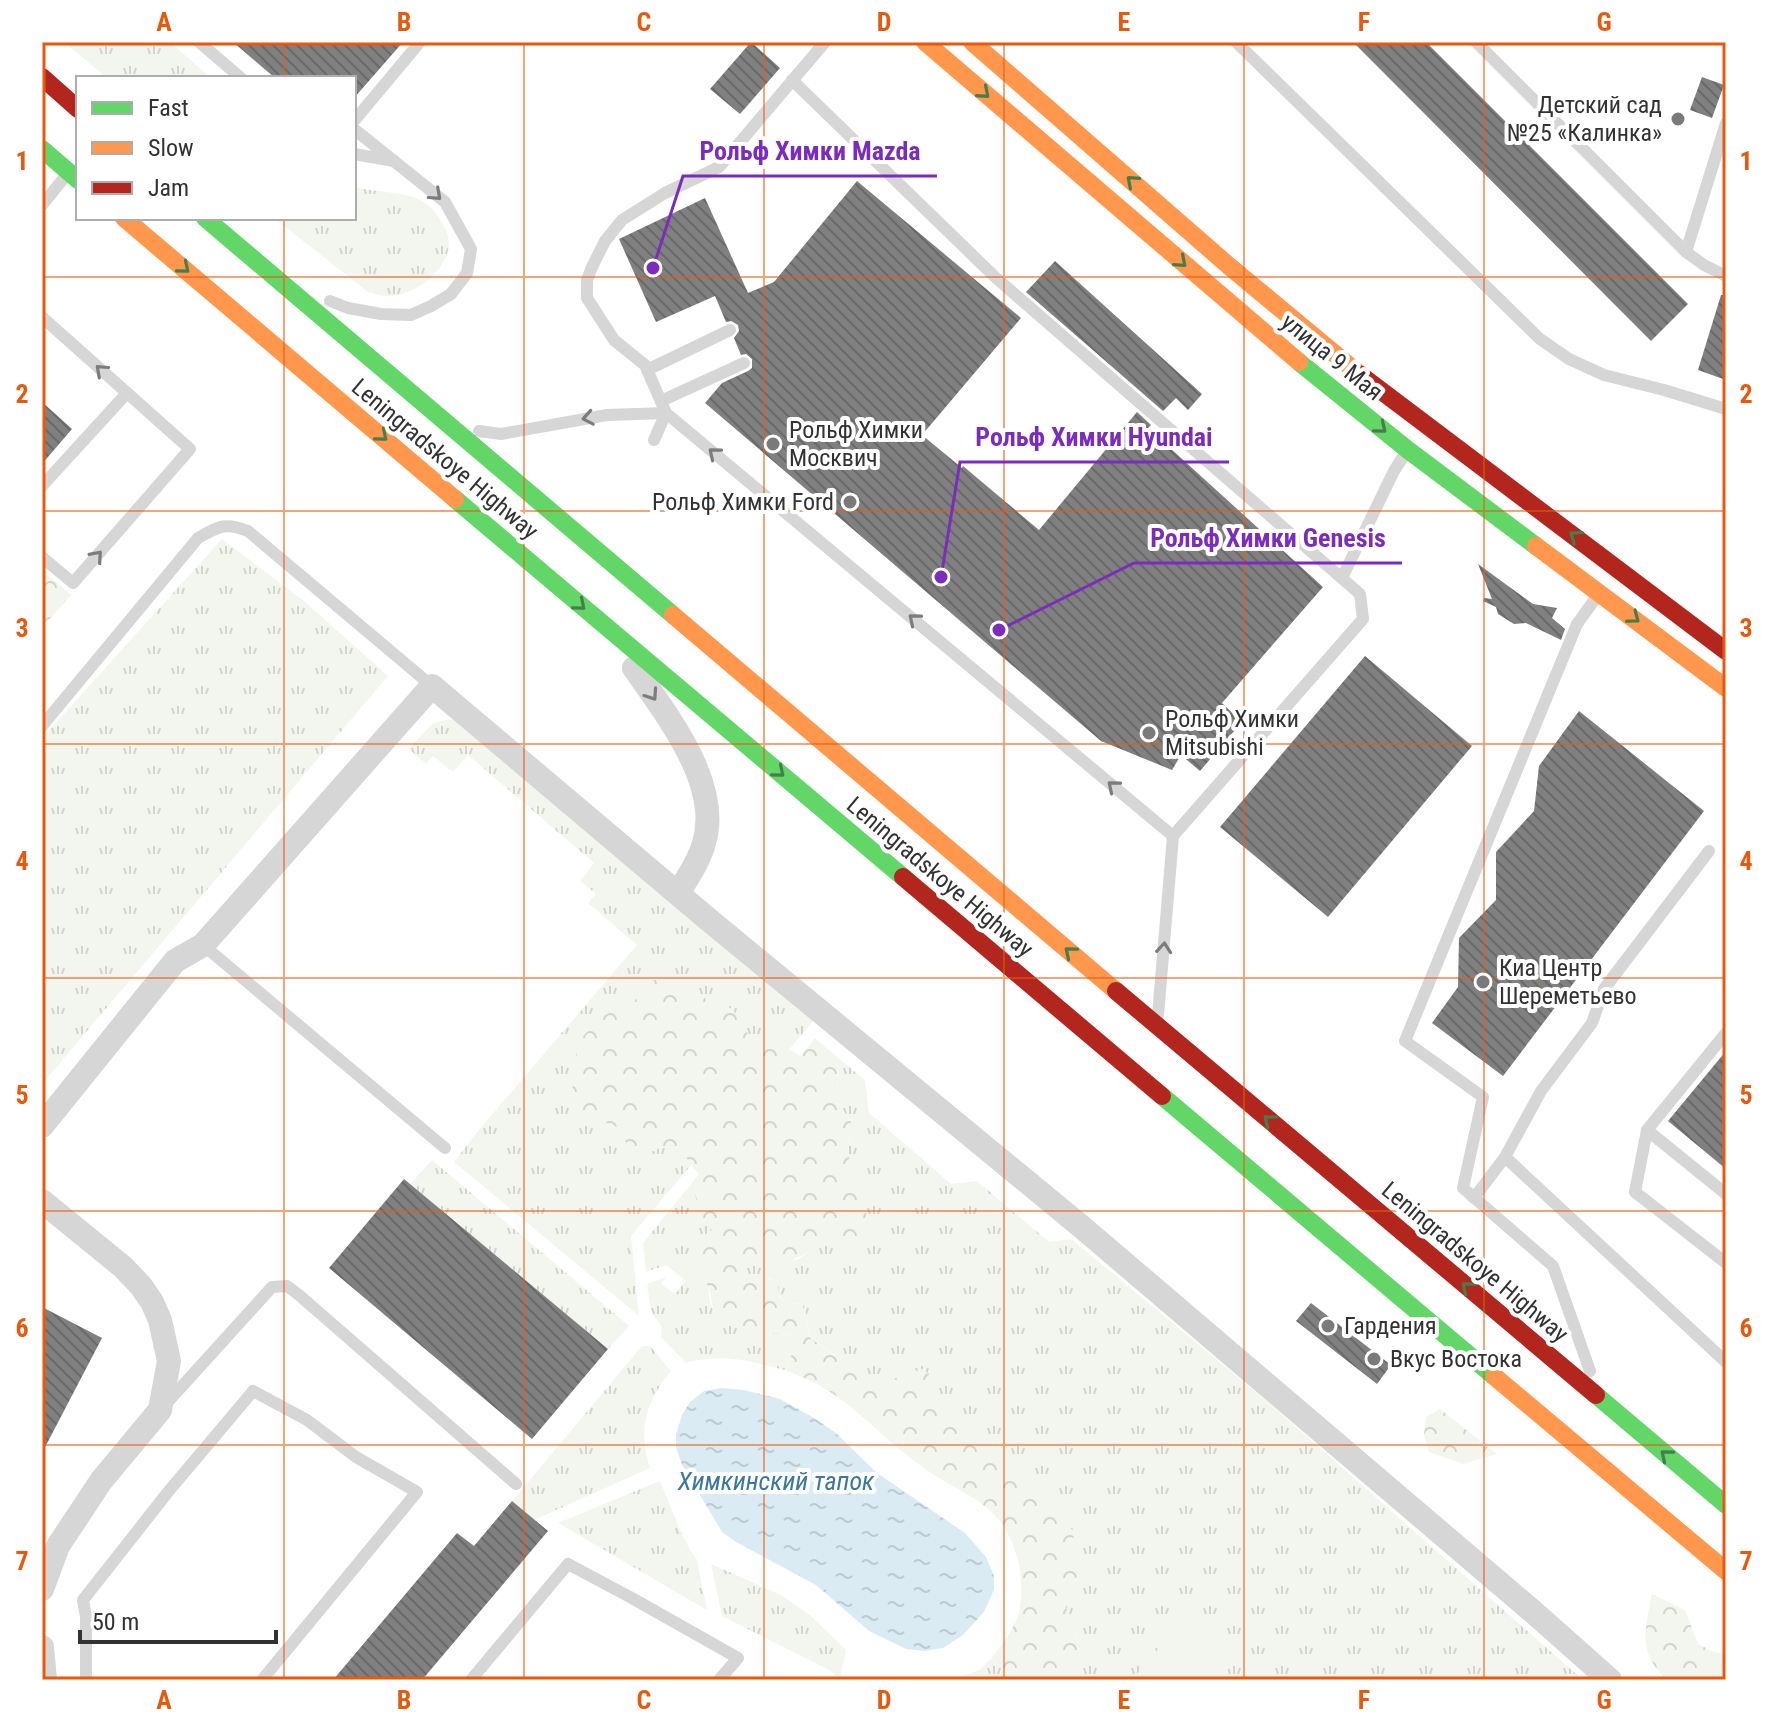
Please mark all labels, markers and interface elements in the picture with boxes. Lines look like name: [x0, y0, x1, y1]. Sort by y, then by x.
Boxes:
text: A: [156, 7, 172, 37]
text: B: [397, 7, 411, 37]
text: C: [637, 7, 652, 37]
text: D: [877, 7, 891, 37]
text: E: [1118, 7, 1131, 37]
text: F: [1358, 7, 1370, 37]
text: G: [1596, 7, 1612, 37]
legend: [76, 76, 356, 220]
one-way arrow: [975, 83, 989, 98]
place label: Детский сад №25 «Калинка»: [1507, 91, 1662, 147]
text: Fast: [148, 94, 189, 122]
marker: Детский сад №25 «Калинка»: [1669, 110, 1687, 128]
callout: Рольф Химки Mazda: [683, 126, 937, 176]
text: Slow: [148, 134, 194, 162]
text: Рольф Химки Mazda: [699, 136, 921, 166]
text: 1: [15, 146, 29, 176]
text: 1: [1739, 146, 1753, 176]
text: Jam: [148, 174, 189, 202]
one-way arrow: [1127, 176, 1141, 191]
one-way arrow: [427, 185, 442, 200]
one-way arrow: [1172, 252, 1187, 267]
one-way arrow: [175, 258, 189, 273]
street label: улица 9 Мая: [1276, 308, 1388, 406]
one-way arrow: [95, 365, 110, 380]
street label: Leningradskoye Highway: [346, 373, 544, 545]
text: 2: [15, 379, 29, 409]
text: 2: [1739, 379, 1753, 409]
one-way arrow: [581, 409, 595, 426]
callout: Рольф Химки Hyundai: [960, 412, 1229, 462]
place label: Рольф Химки Москвич: [789, 416, 923, 472]
one-way arrow: [1372, 418, 1386, 433]
text: Рольф Химки Hyundai: [975, 422, 1213, 452]
one-way arrow: [373, 427, 387, 441]
marker: Рольф Химки Москвич: [764, 435, 782, 453]
one-way arrow: [709, 448, 723, 463]
place label: Рольф Химки Ford: [652, 488, 834, 516]
marker: Рольф Химки Ford: [841, 493, 859, 511]
callout: Рольф Химки Genesis: [1134, 513, 1402, 563]
text: Рольф Химки Genesis: [1150, 523, 1386, 553]
one-way arrow: [1569, 532, 1584, 546]
one-way arrow: [88, 550, 102, 565]
one-way arrow: [571, 595, 585, 610]
one-way arrow: [1625, 609, 1640, 623]
text: 3: [15, 613, 29, 643]
text: 3: [1739, 613, 1753, 643]
one-way arrow: [908, 614, 923, 629]
one-way arrow: [642, 686, 657, 700]
place label: Рольф Химки Mitsubishi: [1165, 705, 1299, 761]
marker: Рольф Химки Mitsubishi: [1140, 724, 1158, 742]
one-way arrow: [770, 762, 784, 777]
one-way arrow: [1108, 781, 1122, 796]
street label: Leningradskoye Highway: [841, 791, 1039, 963]
text: 4: [15, 846, 29, 876]
text: 4: [1739, 846, 1753, 876]
one-way arrow: [1155, 941, 1172, 954]
one-way arrow: [1065, 947, 1079, 962]
place label: Киа Центр Шереметьево: [1499, 954, 1637, 1010]
marker: Киа Центр Шереметьево: [1474, 973, 1492, 991]
text: 5: [15, 1080, 29, 1110]
text: 5: [1739, 1080, 1753, 1110]
one-way arrow: [1263, 1115, 1278, 1130]
street label: Leningradskoye Highway: [1376, 1176, 1574, 1348]
one-way arrow: [1462, 1283, 1477, 1297]
place label: Гардения: [1344, 1312, 1436, 1340]
text: 6: [15, 1313, 29, 1343]
text: 6: [1739, 1313, 1753, 1343]
marker: Гардения: [1319, 1317, 1337, 1335]
place label: Вкус Востока: [1390, 1345, 1522, 1373]
marker: Вкус Востока: [1365, 1350, 1383, 1368]
one-way arrow: [1661, 1450, 1675, 1465]
water label: Химкинский тапок: [677, 1466, 875, 1496]
text: 7: [15, 1546, 29, 1576]
text: 7: [1739, 1546, 1753, 1576]
scale bar: [80, 1594, 276, 1644]
text: 50 m: [92, 1608, 139, 1636]
text: A: [156, 1685, 172, 1715]
text: B: [397, 1685, 411, 1715]
text: C: [637, 1685, 652, 1715]
text: D: [877, 1685, 891, 1715]
text: E: [1118, 1685, 1131, 1715]
text: F: [1358, 1685, 1370, 1715]
text: G: [1596, 1685, 1612, 1715]

